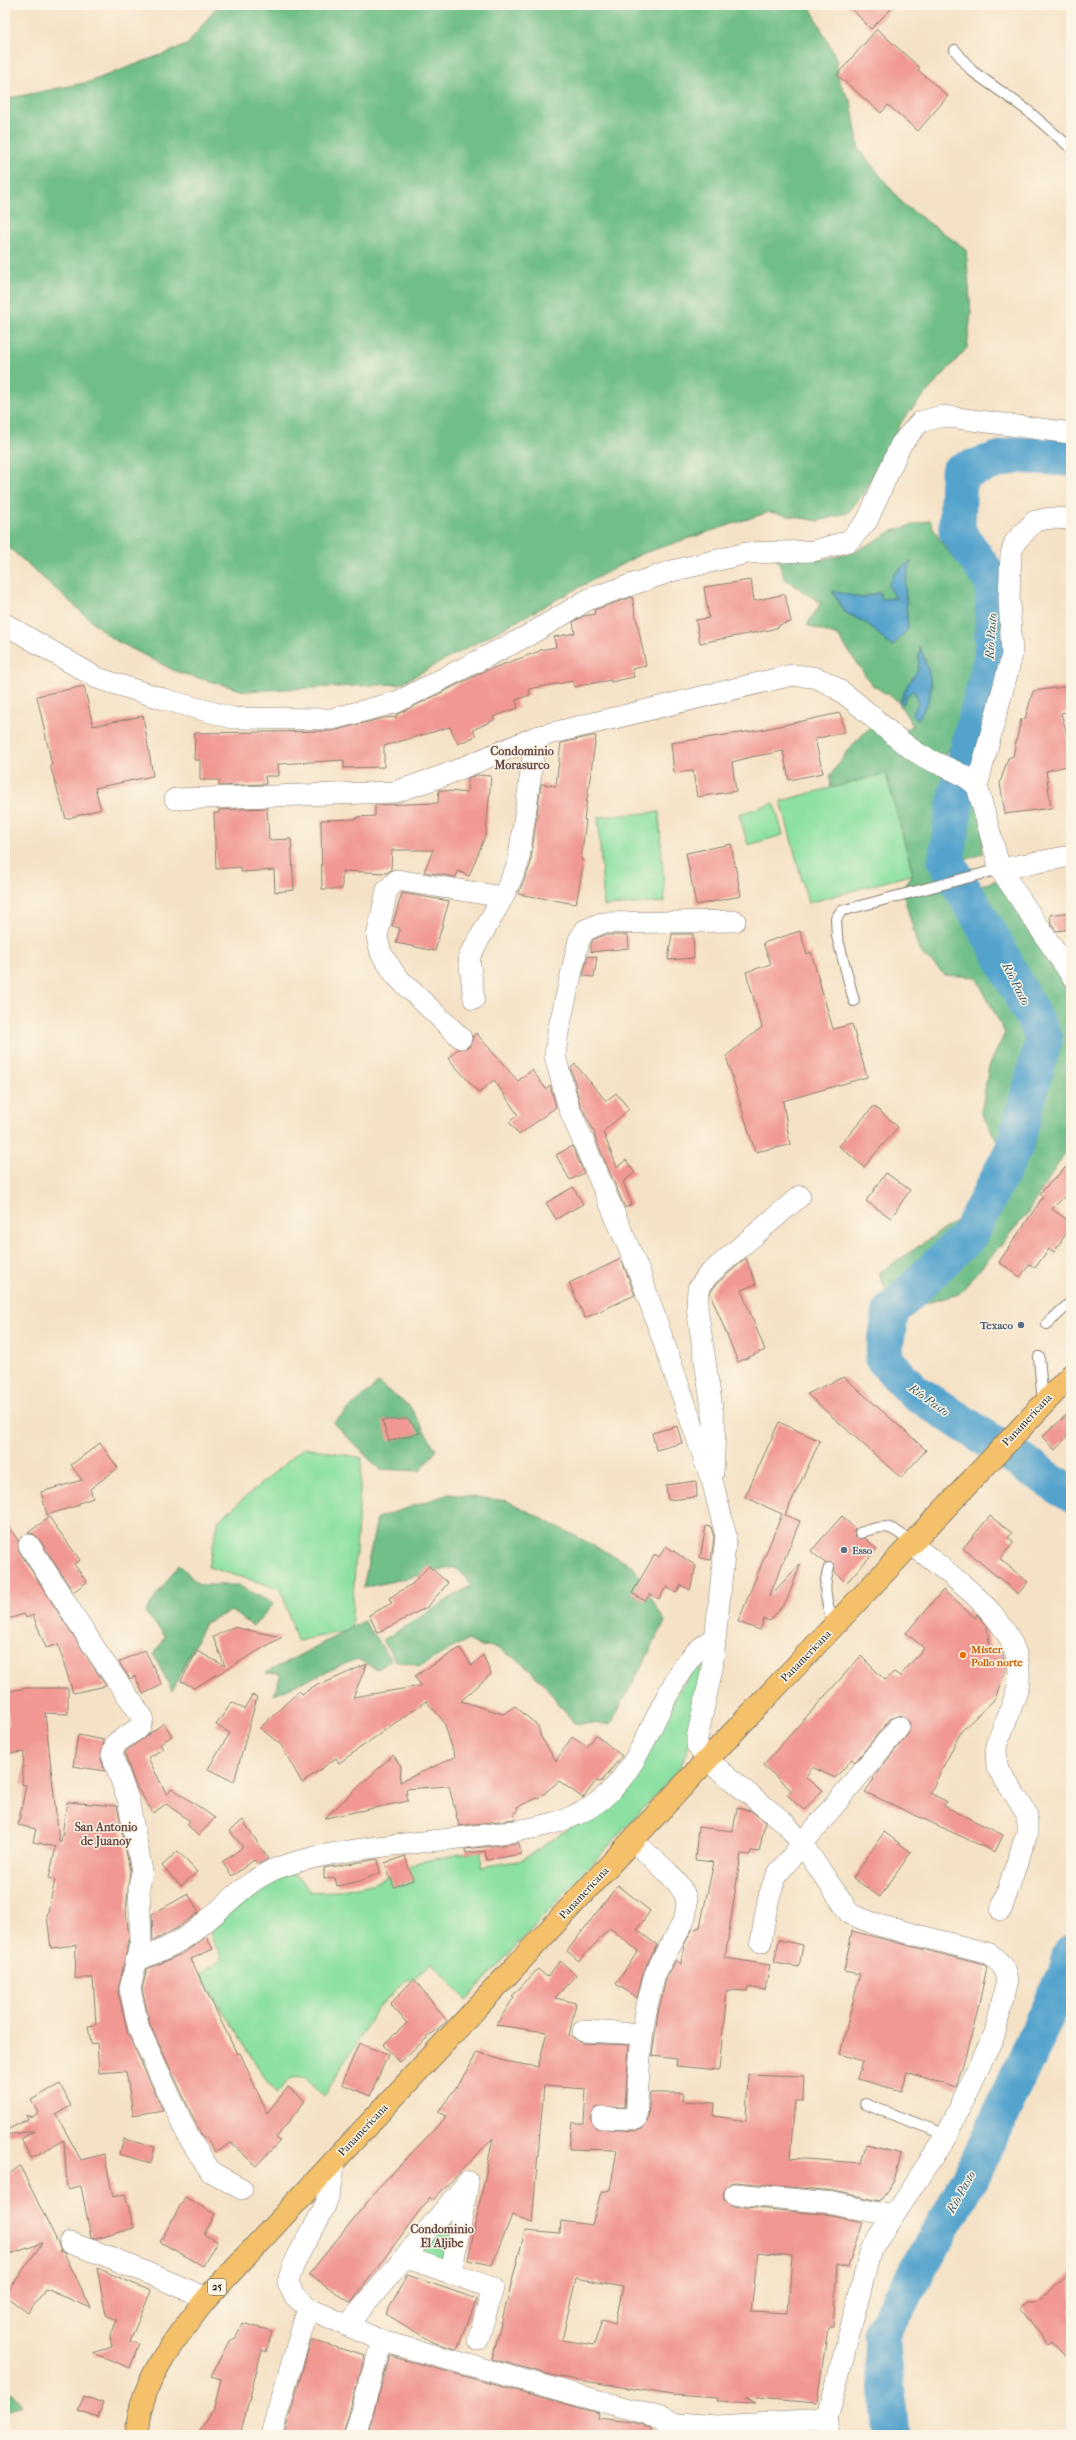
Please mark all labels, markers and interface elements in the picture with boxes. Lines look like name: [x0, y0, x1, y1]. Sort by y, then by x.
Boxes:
water label: Río Pasto: [982, 613, 1000, 660]
district label: Condominio Morasurco: [490, 744, 554, 772]
water label: Río Pasto: [999, 959, 1033, 1008]
place label: Texaco: [979, 1319, 1013, 1332]
marker: Texaco: [1016, 1320, 1026, 1330]
water label: Río Pasto: [905, 1380, 952, 1419]
street label: Panamericana: [999, 1390, 1055, 1449]
place label: Esso: [852, 1544, 873, 1557]
marker: Esso: [839, 1545, 849, 1555]
street label: Panamericana: [778, 1627, 835, 1685]
place label: Míster Pollo norte: [970, 1643, 1023, 1669]
marker: Míster Pollo norte: [958, 1650, 968, 1660]
district label: San Antonio de Juanoy: [75, 1820, 137, 1849]
street label: Panamericana: [556, 1863, 612, 1922]
street label: Panamericana: [335, 2100, 391, 2159]
water label: Río Pasto: [943, 2168, 978, 2216]
district label: Condominio El Aljibe: [410, 2222, 474, 2250]
road number: 25: [208, 2279, 226, 2295]

